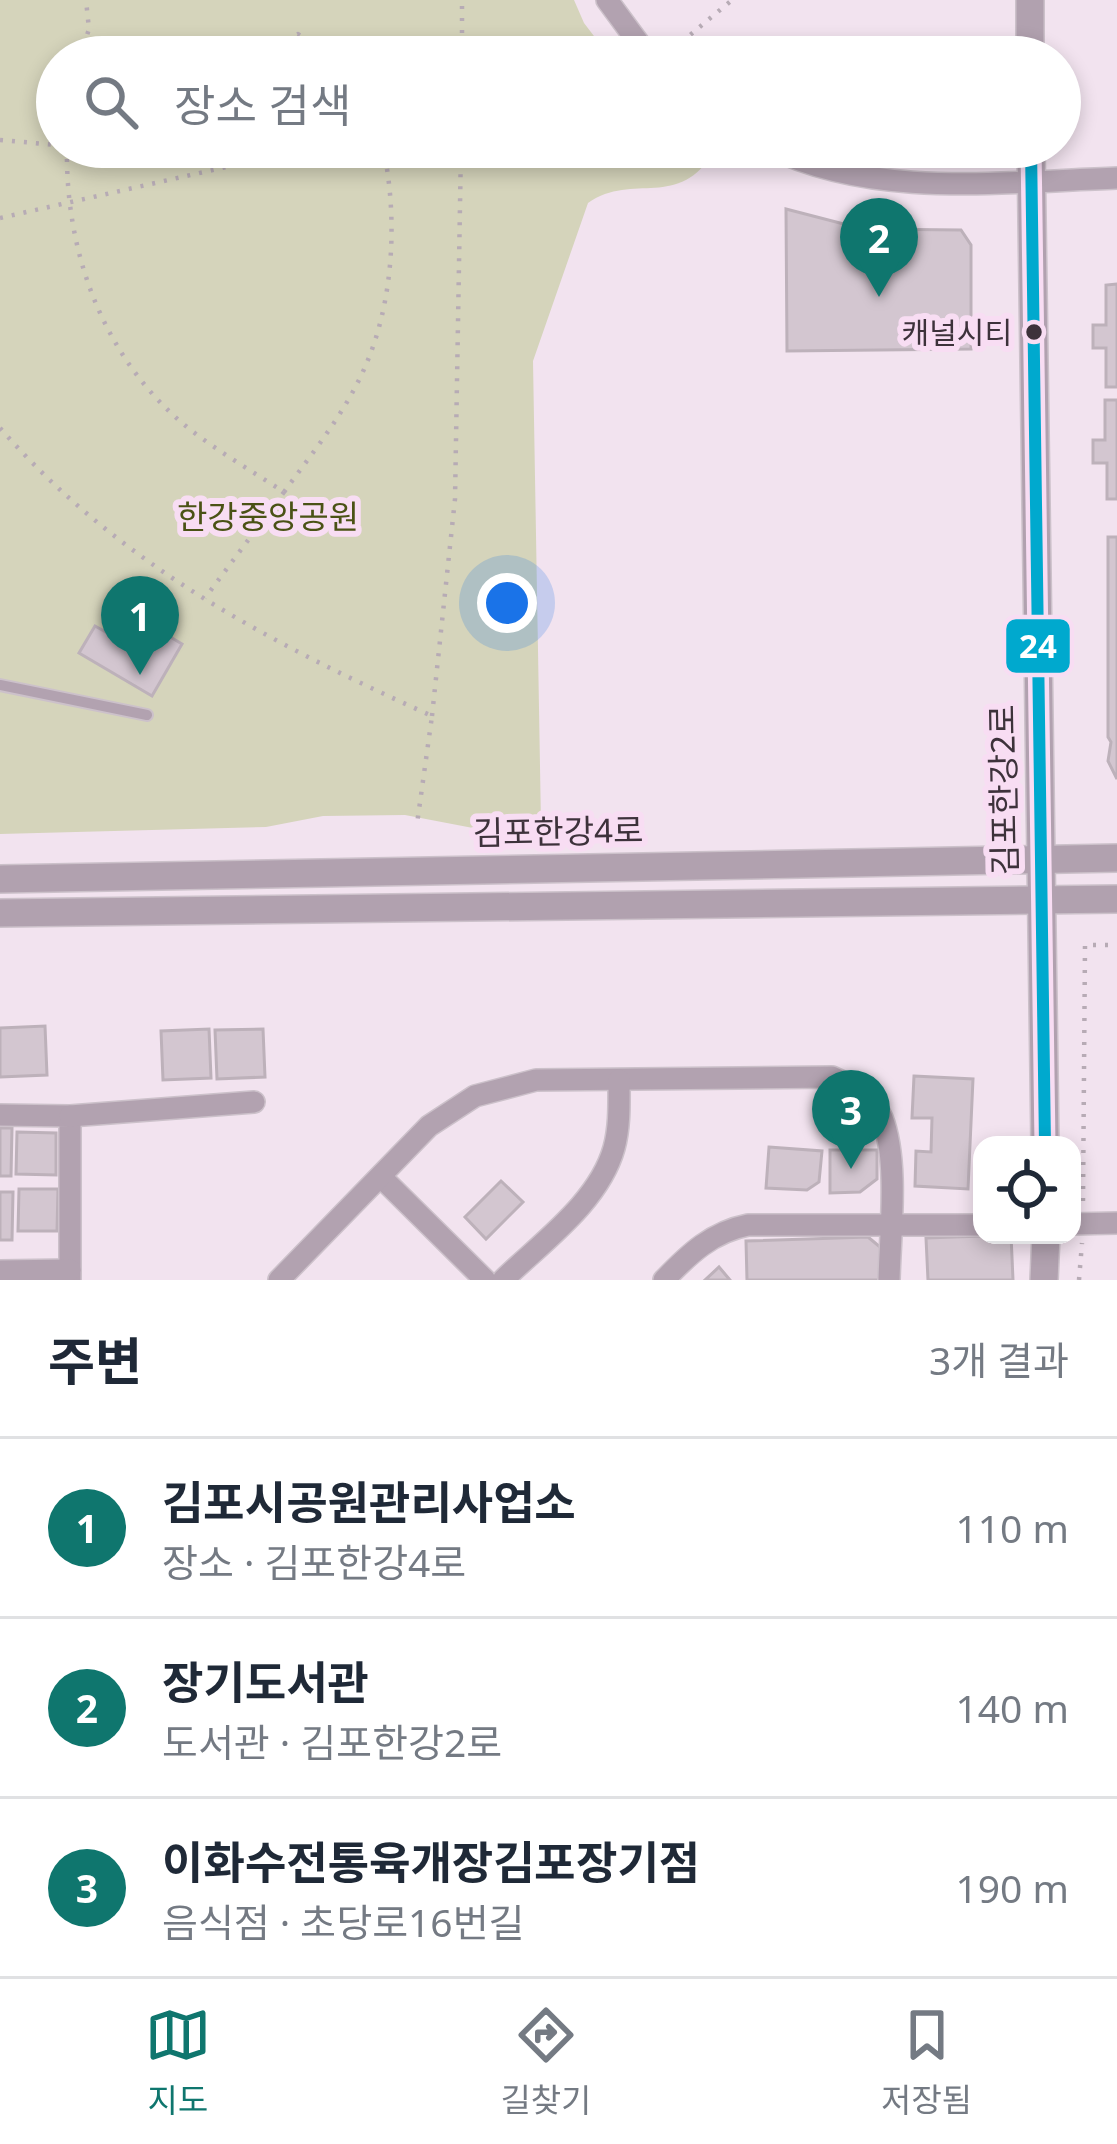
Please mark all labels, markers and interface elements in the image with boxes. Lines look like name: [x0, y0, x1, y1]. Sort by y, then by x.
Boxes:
search box: [36, 36, 1081, 168]
icon: search: [78, 69, 144, 135]
text: 장소 검색: [174, 74, 351, 135]
pin: 2: [840, 198, 918, 297]
place label: 캐널시티: [902, 312, 1012, 353]
marker: 캐널시티: [1023, 321, 1045, 343]
park label: 한강중앙공원: [177, 494, 359, 539]
your location: [477, 573, 537, 633]
pin: 1: [101, 576, 179, 675]
line badge: 24: [1004, 617, 1072, 675]
text: 24: [1019, 623, 1057, 668]
street label: 김포한강2로: [979, 704, 1027, 876]
street label: 김포한강4로: [472, 807, 644, 855]
pin: 3: [812, 1070, 890, 1169]
map controls: [973, 1136, 1081, 1244]
button: locate: [973, 1136, 1081, 1244]
text: 주변: [48, 1325, 142, 1395]
text: 3개 결과: [929, 1333, 1069, 1386]
text: 김포시공원관리사업소: [162, 1471, 576, 1532]
text: 1: [76, 1501, 98, 1554]
text: 110 m: [955, 1501, 1069, 1554]
text: 장소 · 김포한강4로: [162, 1535, 466, 1588]
text: 장기도서관: [162, 1651, 369, 1712]
text: 2: [76, 1681, 98, 1734]
text: 140 m: [955, 1681, 1069, 1734]
text: 도서관 · 김포한강2로: [162, 1715, 502, 1768]
text: 이화수전통육개장김포장기점: [162, 1831, 700, 1892]
text: 3: [76, 1861, 98, 1914]
text: 190 m: [955, 1861, 1069, 1914]
text: 음식점 · 초당로16번길: [162, 1895, 524, 1948]
tab: 지도: [145, 2002, 211, 2122]
tab: 길찾기: [500, 2002, 591, 2122]
tab: 저장됨: [881, 2002, 972, 2122]

